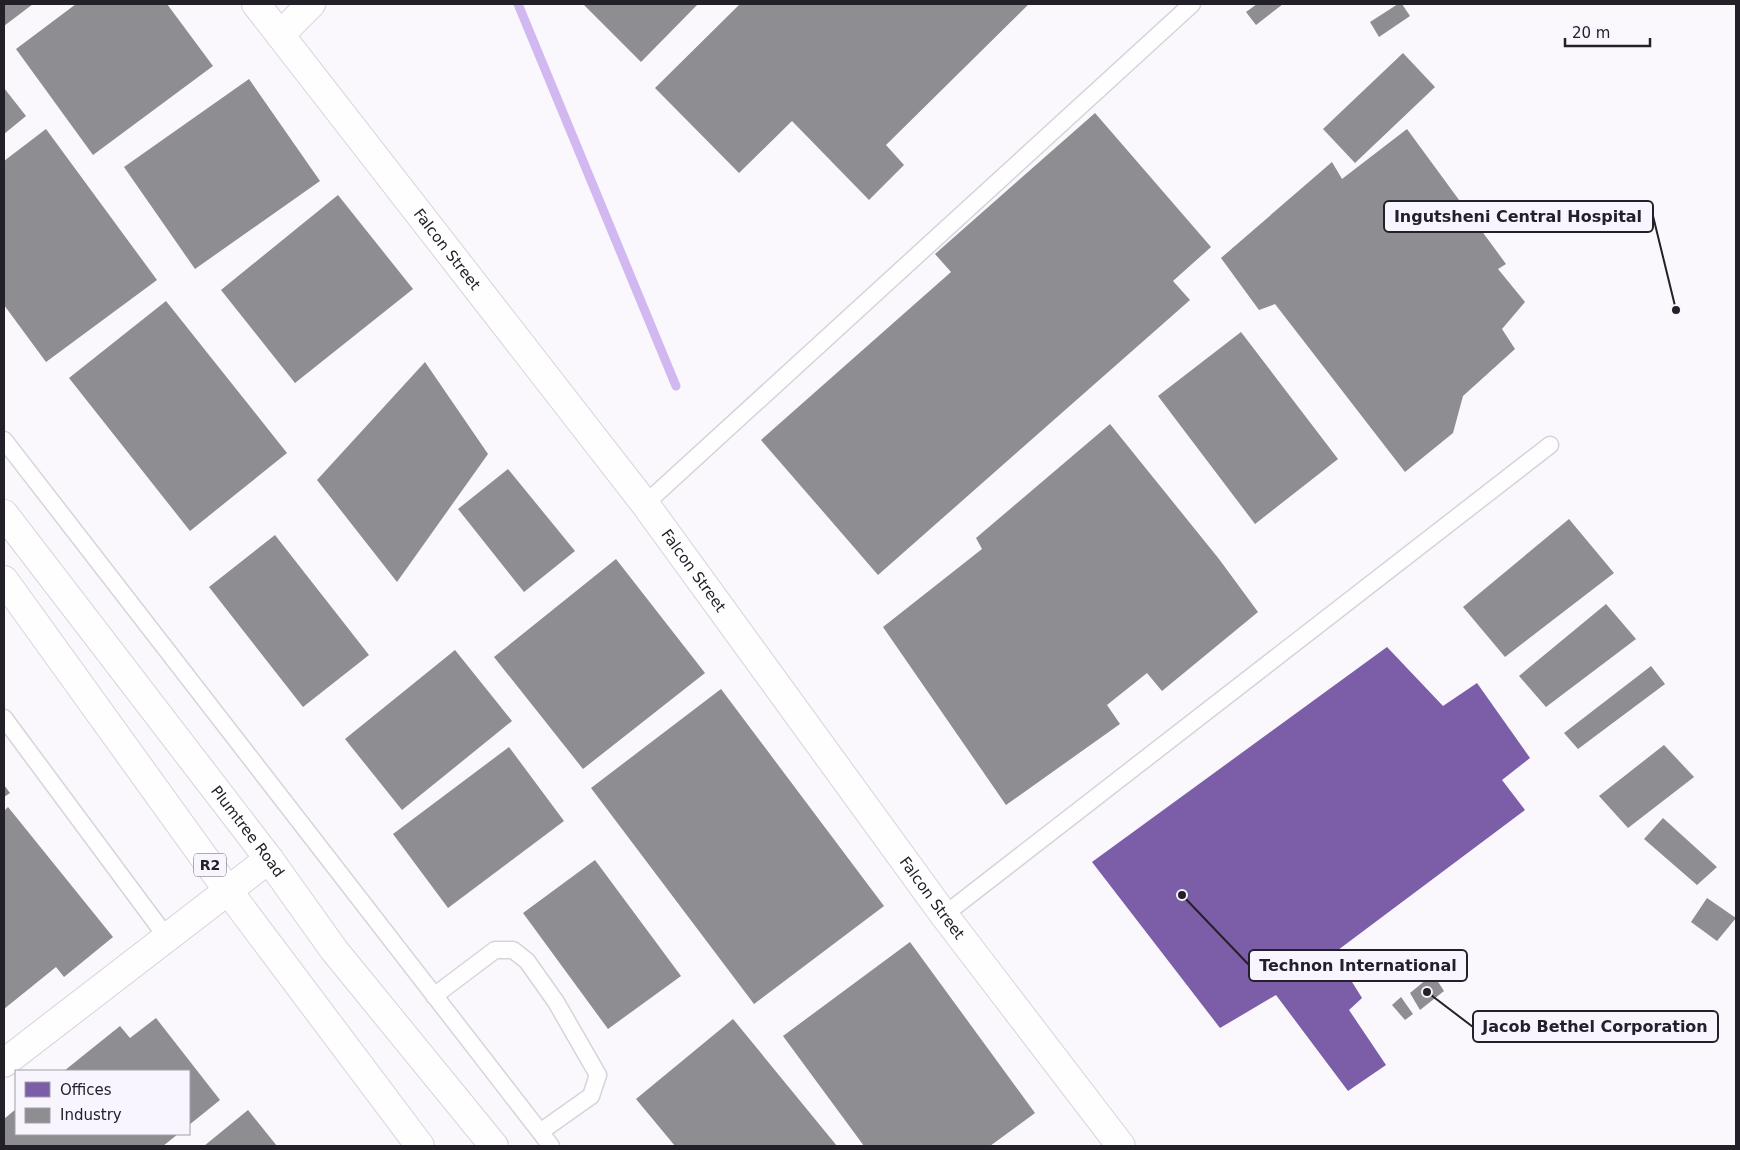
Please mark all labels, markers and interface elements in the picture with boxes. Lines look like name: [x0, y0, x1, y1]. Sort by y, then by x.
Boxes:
scale bar: [1565, 15, 1650, 47]
text: 20 m: [1572, 24, 1610, 42]
callout: Ingutsheni Central Hospital: [1384, 201, 1653, 232]
street label: Falcon Street: [410, 205, 484, 294]
text: Ingutsheni Central Hospital: [1394, 207, 1642, 226]
street label: Falcon Street: [657, 526, 730, 616]
street label: Plumtree Road: [207, 782, 288, 880]
street label: Falcon Street: [896, 853, 968, 943]
road number: R2: [194, 854, 226, 876]
callout: Technon International: [1249, 950, 1467, 981]
text: Technon International: [1259, 956, 1457, 975]
callout: Jacob Bethel Corporation: [1473, 1011, 1718, 1042]
text: Jacob Bethel Corporation: [1481, 1017, 1708, 1036]
legend: [15, 1070, 190, 1135]
text: Offices: [60, 1081, 112, 1099]
text: Industry: [60, 1106, 122, 1124]

